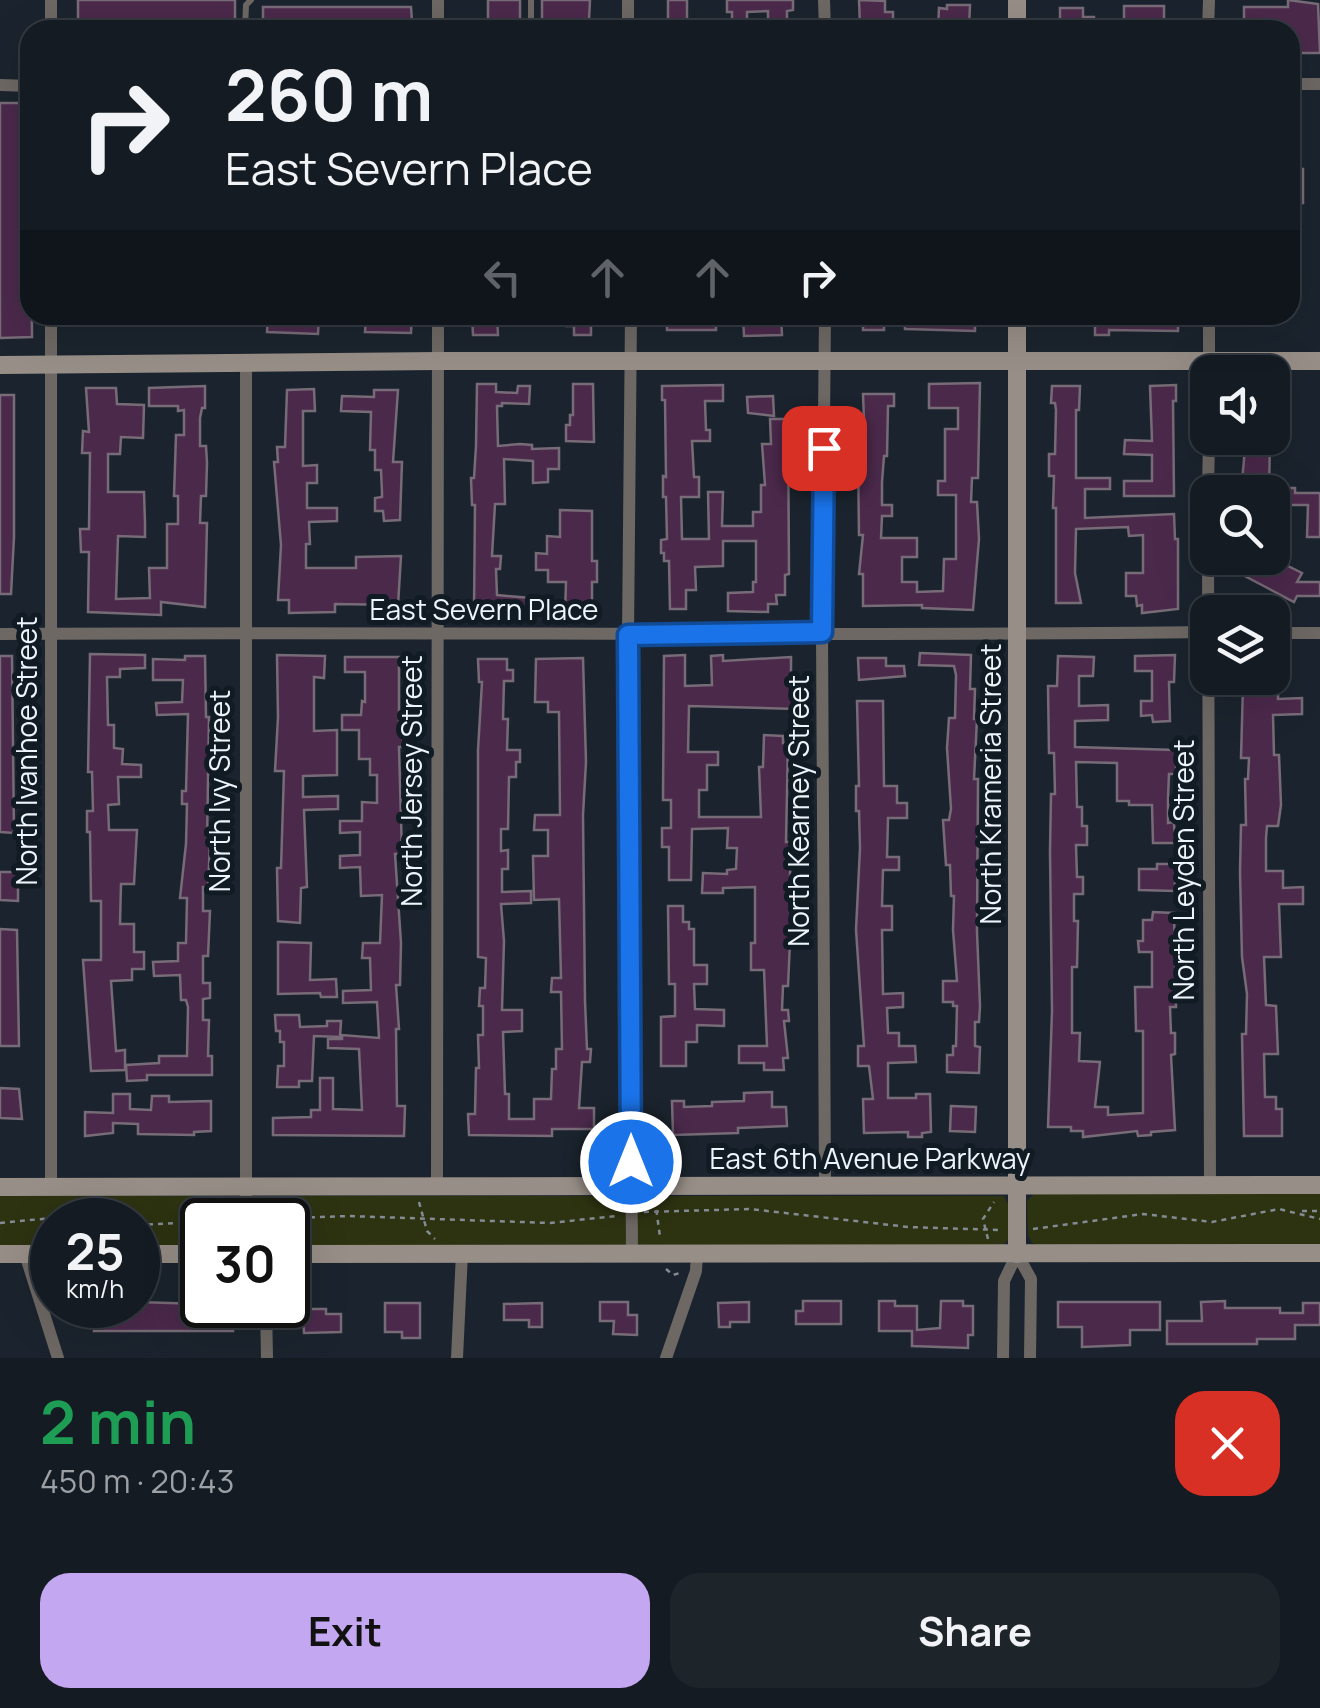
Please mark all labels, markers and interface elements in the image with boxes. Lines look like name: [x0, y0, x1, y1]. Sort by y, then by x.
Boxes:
text: 260 m: [225, 46, 433, 142]
icon: right: [60, 60, 190, 190]
text: East Severn Place: [225, 137, 593, 199]
icon: left: [475, 250, 530, 305]
icon: ahead: [580, 250, 635, 305]
icon: ahead: [685, 250, 740, 305]
icon: right: [790, 250, 845, 305]
map controls: [1190, 355, 1290, 695]
button: sound: [1190, 355, 1290, 455]
pin: [782, 406, 867, 491]
icon: arrive: [797, 421, 852, 476]
button: search: [1190, 475, 1290, 575]
street label: East Severn Place: [370, 590, 598, 628]
button: layers: [1190, 595, 1290, 695]
street label: North Ivanhoe Street: [7, 617, 45, 885]
street label: North Krameria Street: [971, 643, 1009, 925]
street label: North Jersey Street: [392, 655, 430, 907]
street label: North Kearney Street: [779, 675, 817, 947]
street label: North Ivy Street: [200, 690, 238, 892]
street label: North Leyden Street: [1164, 740, 1202, 1000]
position arrow: [579, 1110, 683, 1214]
street label: East 6th Avenue Parkway: [709, 1139, 1031, 1177]
speed limit sign: 30: [180, 1198, 310, 1328]
text: 25: [65, 1217, 125, 1285]
text: km/h: [66, 1271, 124, 1306]
text: 2 min: [40, 1380, 196, 1462]
button: close: [1175, 1391, 1280, 1496]
text: 450 m · 20:43: [40, 1459, 234, 1503]
button: Exit: [40, 1573, 650, 1688]
button: Share: [670, 1573, 1280, 1688]

